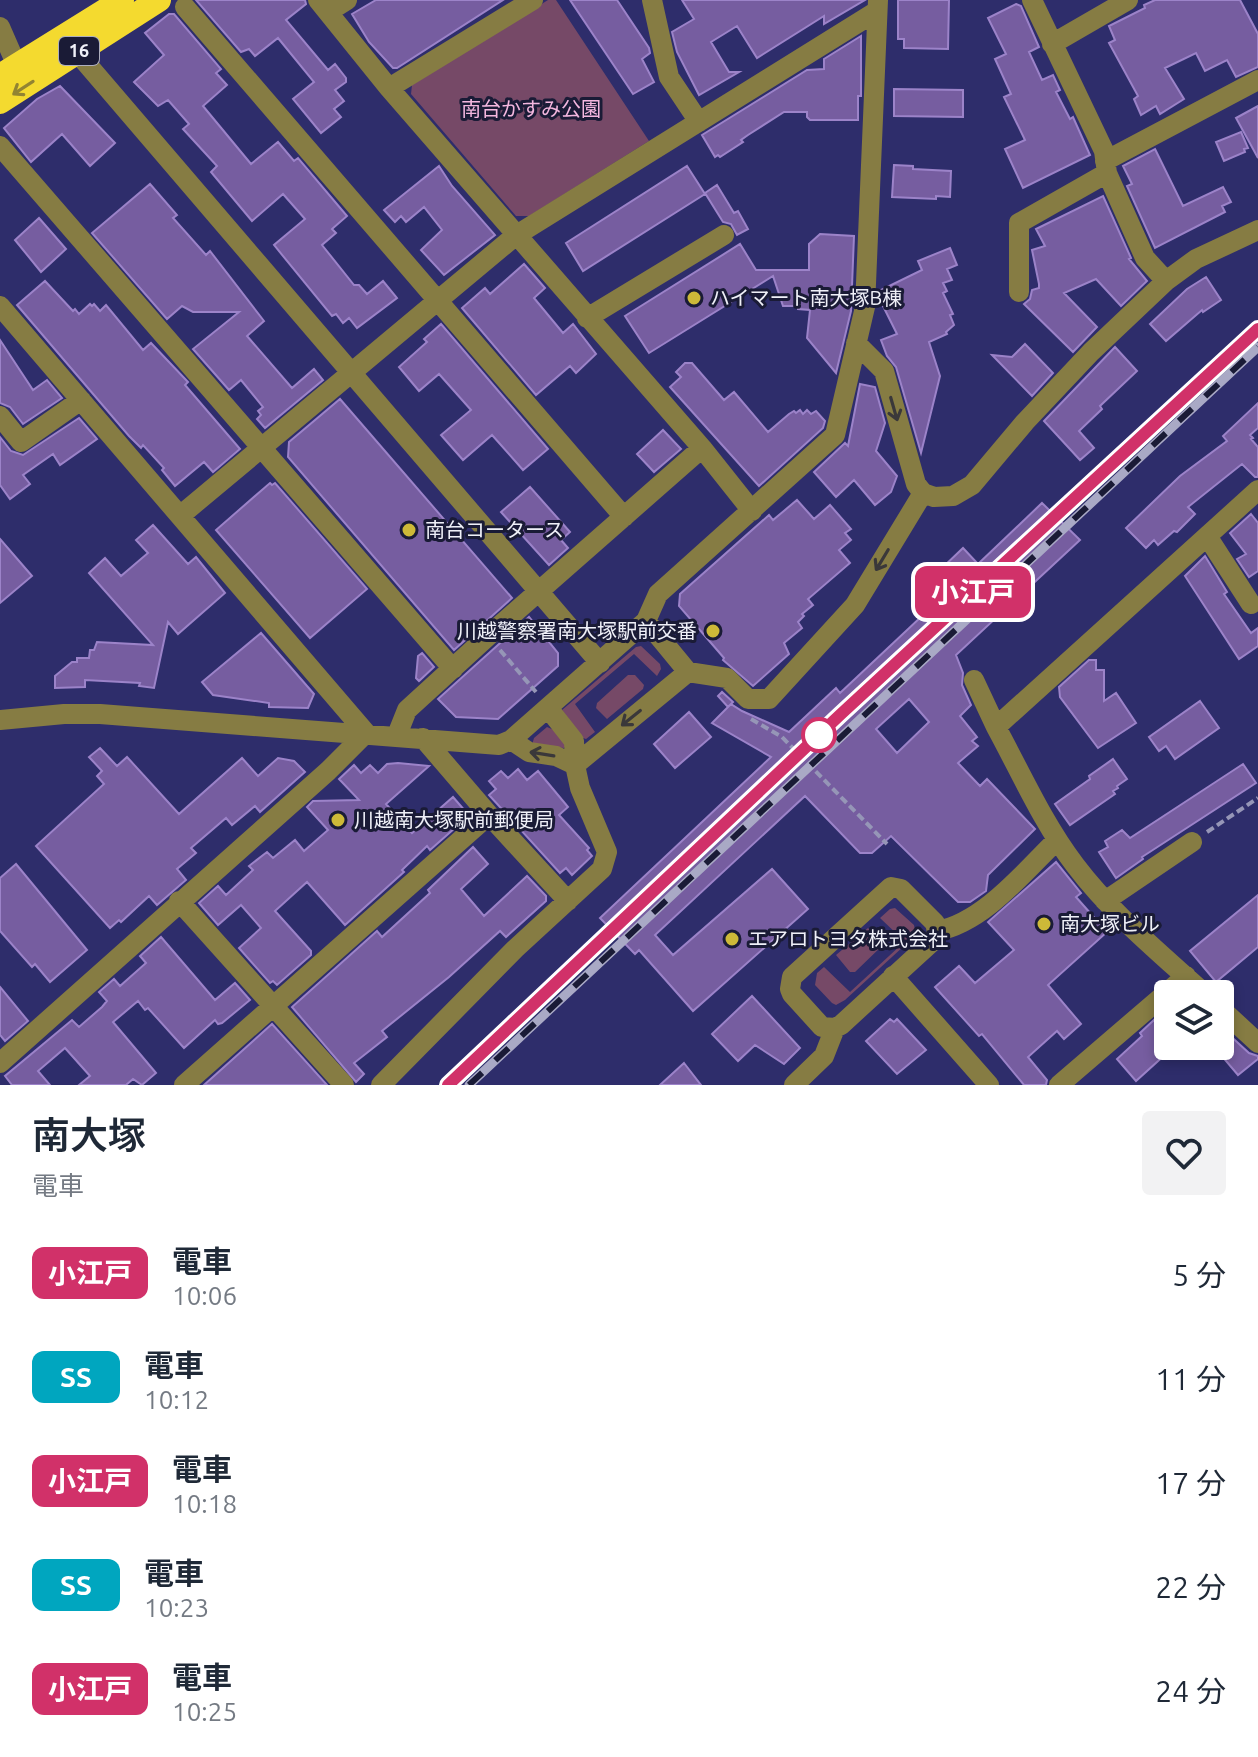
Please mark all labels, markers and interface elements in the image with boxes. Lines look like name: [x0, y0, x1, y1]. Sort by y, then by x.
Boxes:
road number: 16: [59, 37, 99, 65]
one-way arrow: [12, 79, 34, 96]
park label: 南台かすみ公園: [461, 97, 601, 120]
place label: ハイマート南大塚B棟: [710, 286, 902, 309]
marker: ハイマート南大塚B棟: [685, 289, 703, 307]
one-way arrow: [888, 395, 903, 421]
place label: 南台コータース: [425, 518, 564, 541]
marker: 南台コータース: [400, 521, 418, 539]
one-way arrow: [874, 548, 890, 571]
line badge: 小江戸: [927, 566, 1019, 618]
text: 小江戸: [931, 576, 1015, 607]
place label: 川越警察署南大塚駅前交番: [457, 619, 697, 642]
marker: 川越警察署南大塚駅前交番: [704, 622, 722, 640]
one-way arrow: [622, 709, 642, 727]
unlabelled marker: [802, 718, 836, 752]
one-way arrow: [530, 746, 556, 761]
place label: 川越南大塚駅前郵便局: [354, 808, 554, 831]
marker: 川越南大塚駅前郵便局: [329, 811, 347, 829]
place label: 南大塚ビル: [1060, 912, 1160, 935]
marker: 南大塚ビル: [1035, 915, 1053, 933]
place label: エアロトヨタ株式会社: [748, 927, 948, 950]
marker: エアロトヨタ株式会社: [723, 930, 741, 948]
map controls: [1154, 980, 1234, 1060]
button: layers: [1154, 980, 1234, 1060]
button: heart: [1142, 1111, 1226, 1195]
text: 南大塚: [32, 1114, 146, 1156]
text: 電車: [32, 1171, 84, 1200]
text: 電車: [172, 1244, 232, 1278]
text: 小江戸: [48, 1257, 132, 1288]
text: 5 分: [1172, 1258, 1226, 1292]
text: 10:06: [172, 1281, 237, 1310]
text: 電車: [144, 1348, 204, 1382]
text: SS: [60, 1361, 92, 1392]
text: 11 分: [1155, 1362, 1226, 1396]
text: 10:12: [144, 1385, 209, 1414]
text: 電車: [172, 1452, 232, 1486]
text: 小江戸: [48, 1465, 132, 1496]
text: 17 分: [1155, 1466, 1226, 1500]
text: 10:18: [172, 1489, 237, 1518]
text: 電車: [144, 1556, 204, 1590]
text: SS: [60, 1569, 92, 1600]
text: 22 分: [1155, 1570, 1226, 1604]
text: 10:23: [144, 1593, 209, 1622]
text: 電車: [172, 1660, 232, 1694]
text: 小江戸: [48, 1673, 132, 1704]
text: 24 分: [1155, 1674, 1226, 1708]
text: 10:25: [172, 1697, 237, 1726]

